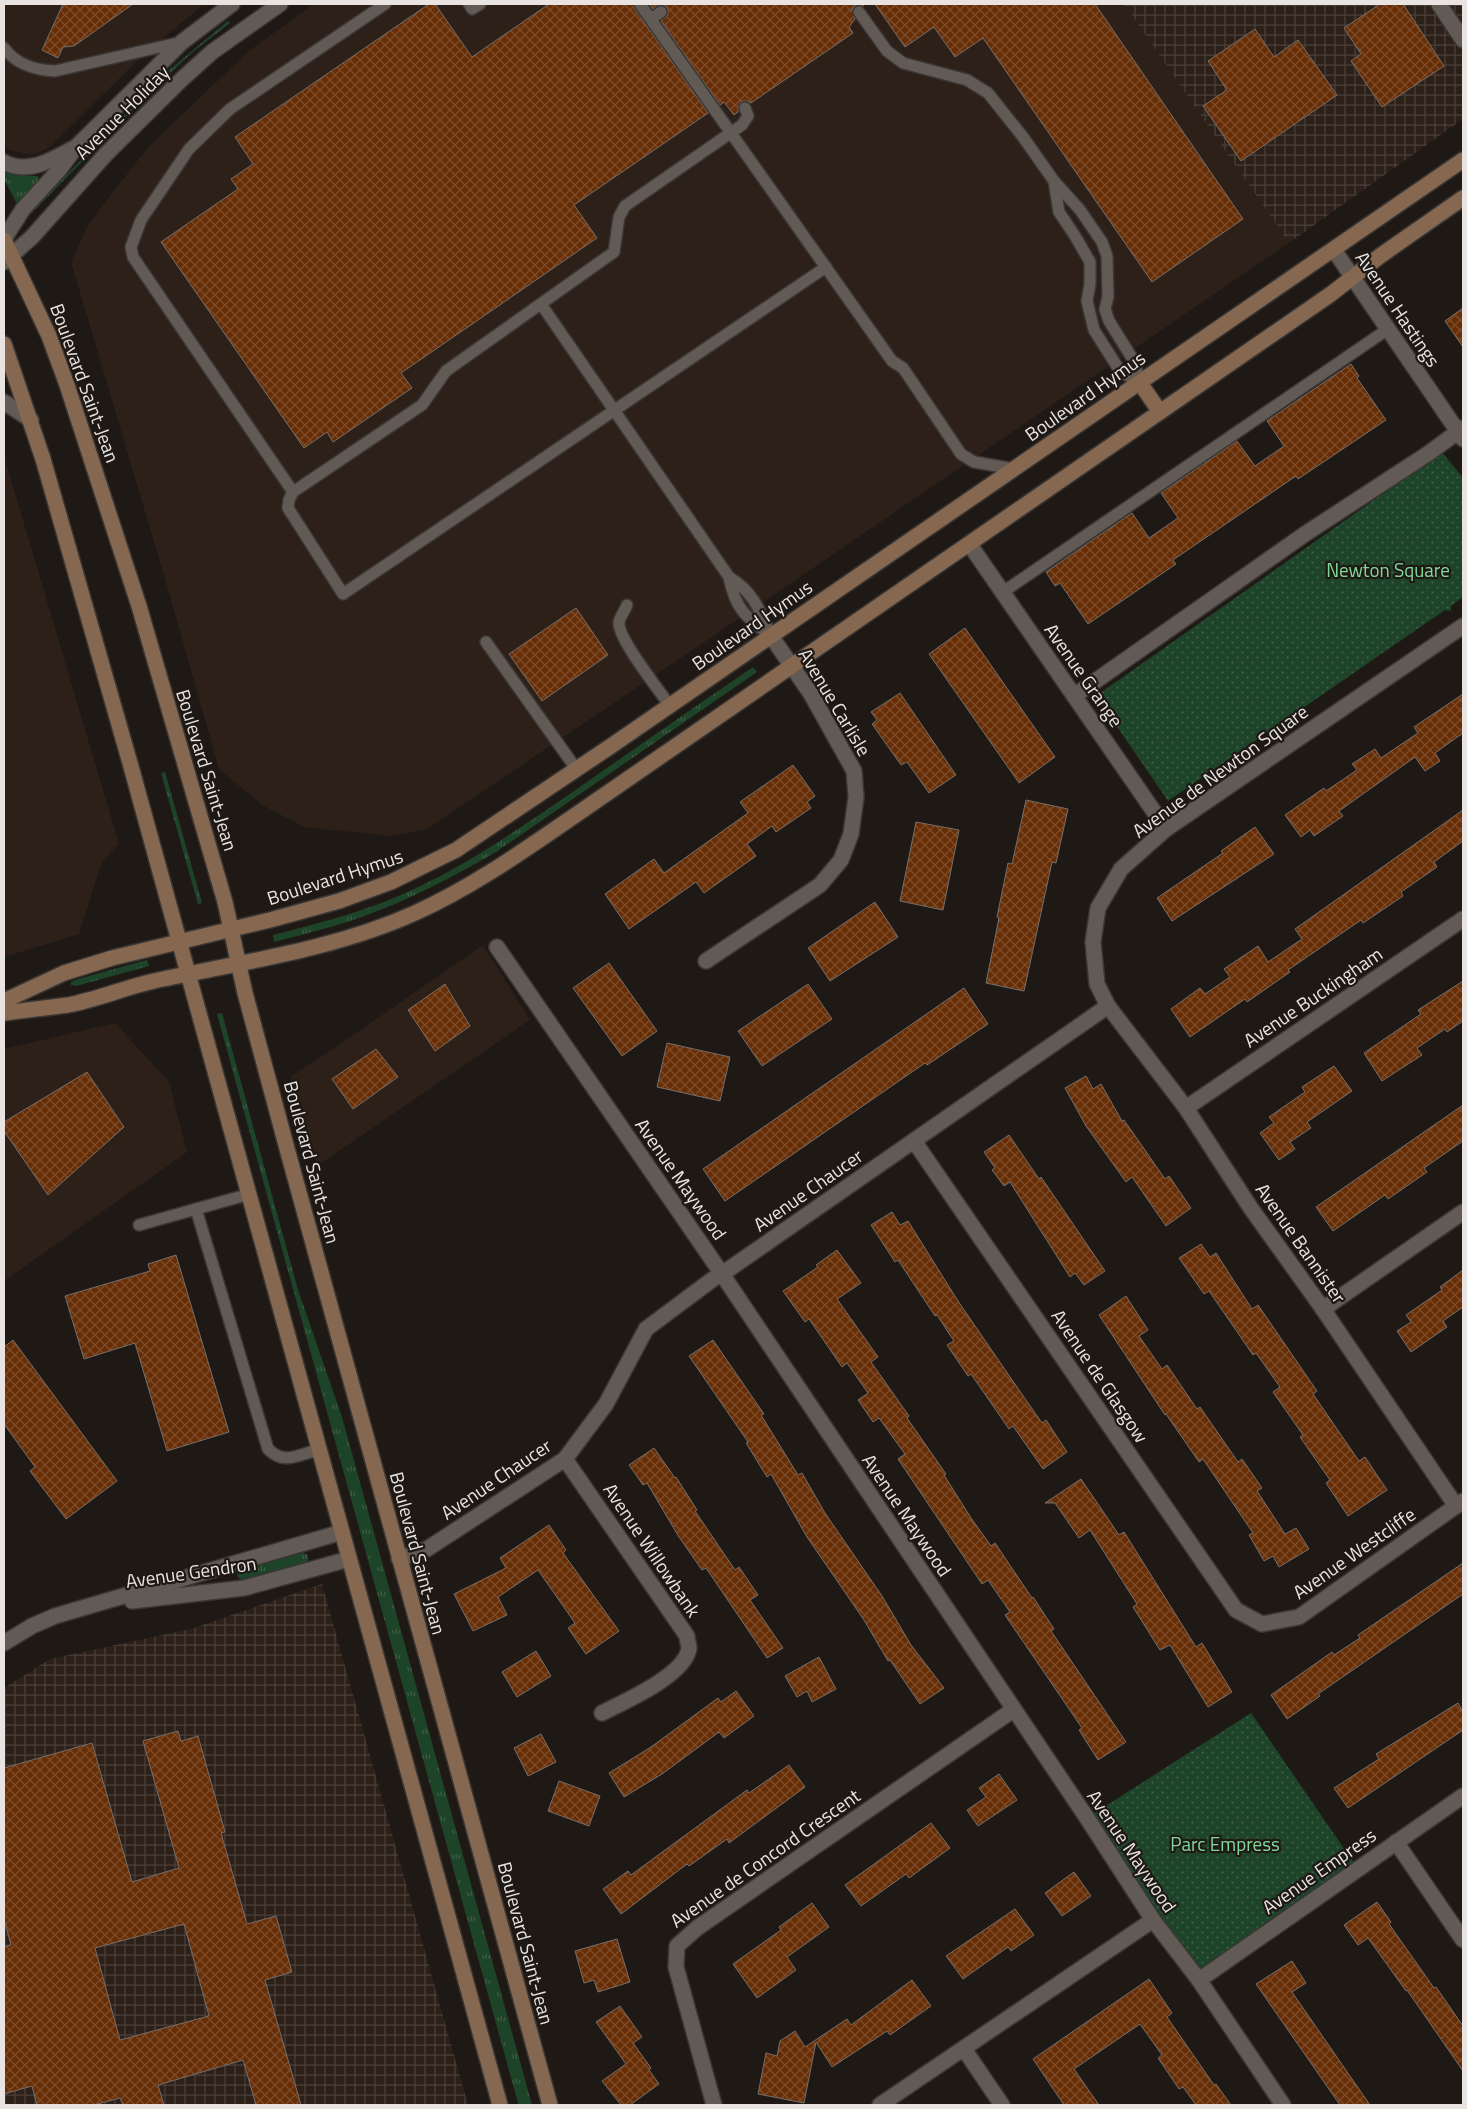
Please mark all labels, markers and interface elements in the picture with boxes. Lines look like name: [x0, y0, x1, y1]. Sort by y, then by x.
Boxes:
street label: Avenue Holiday: [68, 58, 176, 166]
street label: Avenue Hastings: [1349, 245, 1448, 373]
street label: Boulevard Saint-Jean: [43, 299, 128, 467]
street label: Boulevard Hymus: [1018, 343, 1151, 448]
park label: Newton Square: [1326, 555, 1450, 584]
street label: Boulevard Hymus: [685, 572, 818, 677]
street label: Avenue Grange: [1038, 617, 1131, 733]
street label: Avenue Carlisle: [792, 642, 879, 761]
street label: Boulevard Saint-Jean: [169, 685, 246, 854]
street label: Avenue de Newton Square: [1126, 697, 1314, 844]
street label: Boulevard Hymus: [263, 841, 407, 912]
street label: Avenue Buckingham: [1237, 939, 1388, 1054]
street label: Boulevard Saint-Jean: [277, 1077, 348, 1247]
street label: Avenue Maywood: [629, 1112, 734, 1245]
street label: Avenue Chaucer: [747, 1141, 869, 1238]
street label: Avenue Bannister: [1249, 1177, 1354, 1309]
street label: Avenue de Glasgow: [1045, 1303, 1156, 1448]
street label: Avenue Chaucer: [435, 1431, 557, 1526]
street label: Avenue Maywood: [856, 1447, 959, 1582]
street label: Boulevard Saint-Jean: [383, 1468, 454, 1638]
street label: Avenue Willowbank: [597, 1477, 708, 1623]
street label: Avenue Westcliffe: [1286, 1499, 1421, 1606]
street label: Avenue Gendron: [124, 1548, 258, 1595]
street label: Avenue de Concord Crescent: [664, 1781, 866, 1934]
street label: Avenue Maywood: [1081, 1783, 1184, 1918]
street label: Avenue Empress: [1256, 1820, 1382, 1921]
park label: Parc Empress: [1170, 1829, 1280, 1858]
street label: Boulevard Saint-Jean: [491, 1858, 562, 2028]

